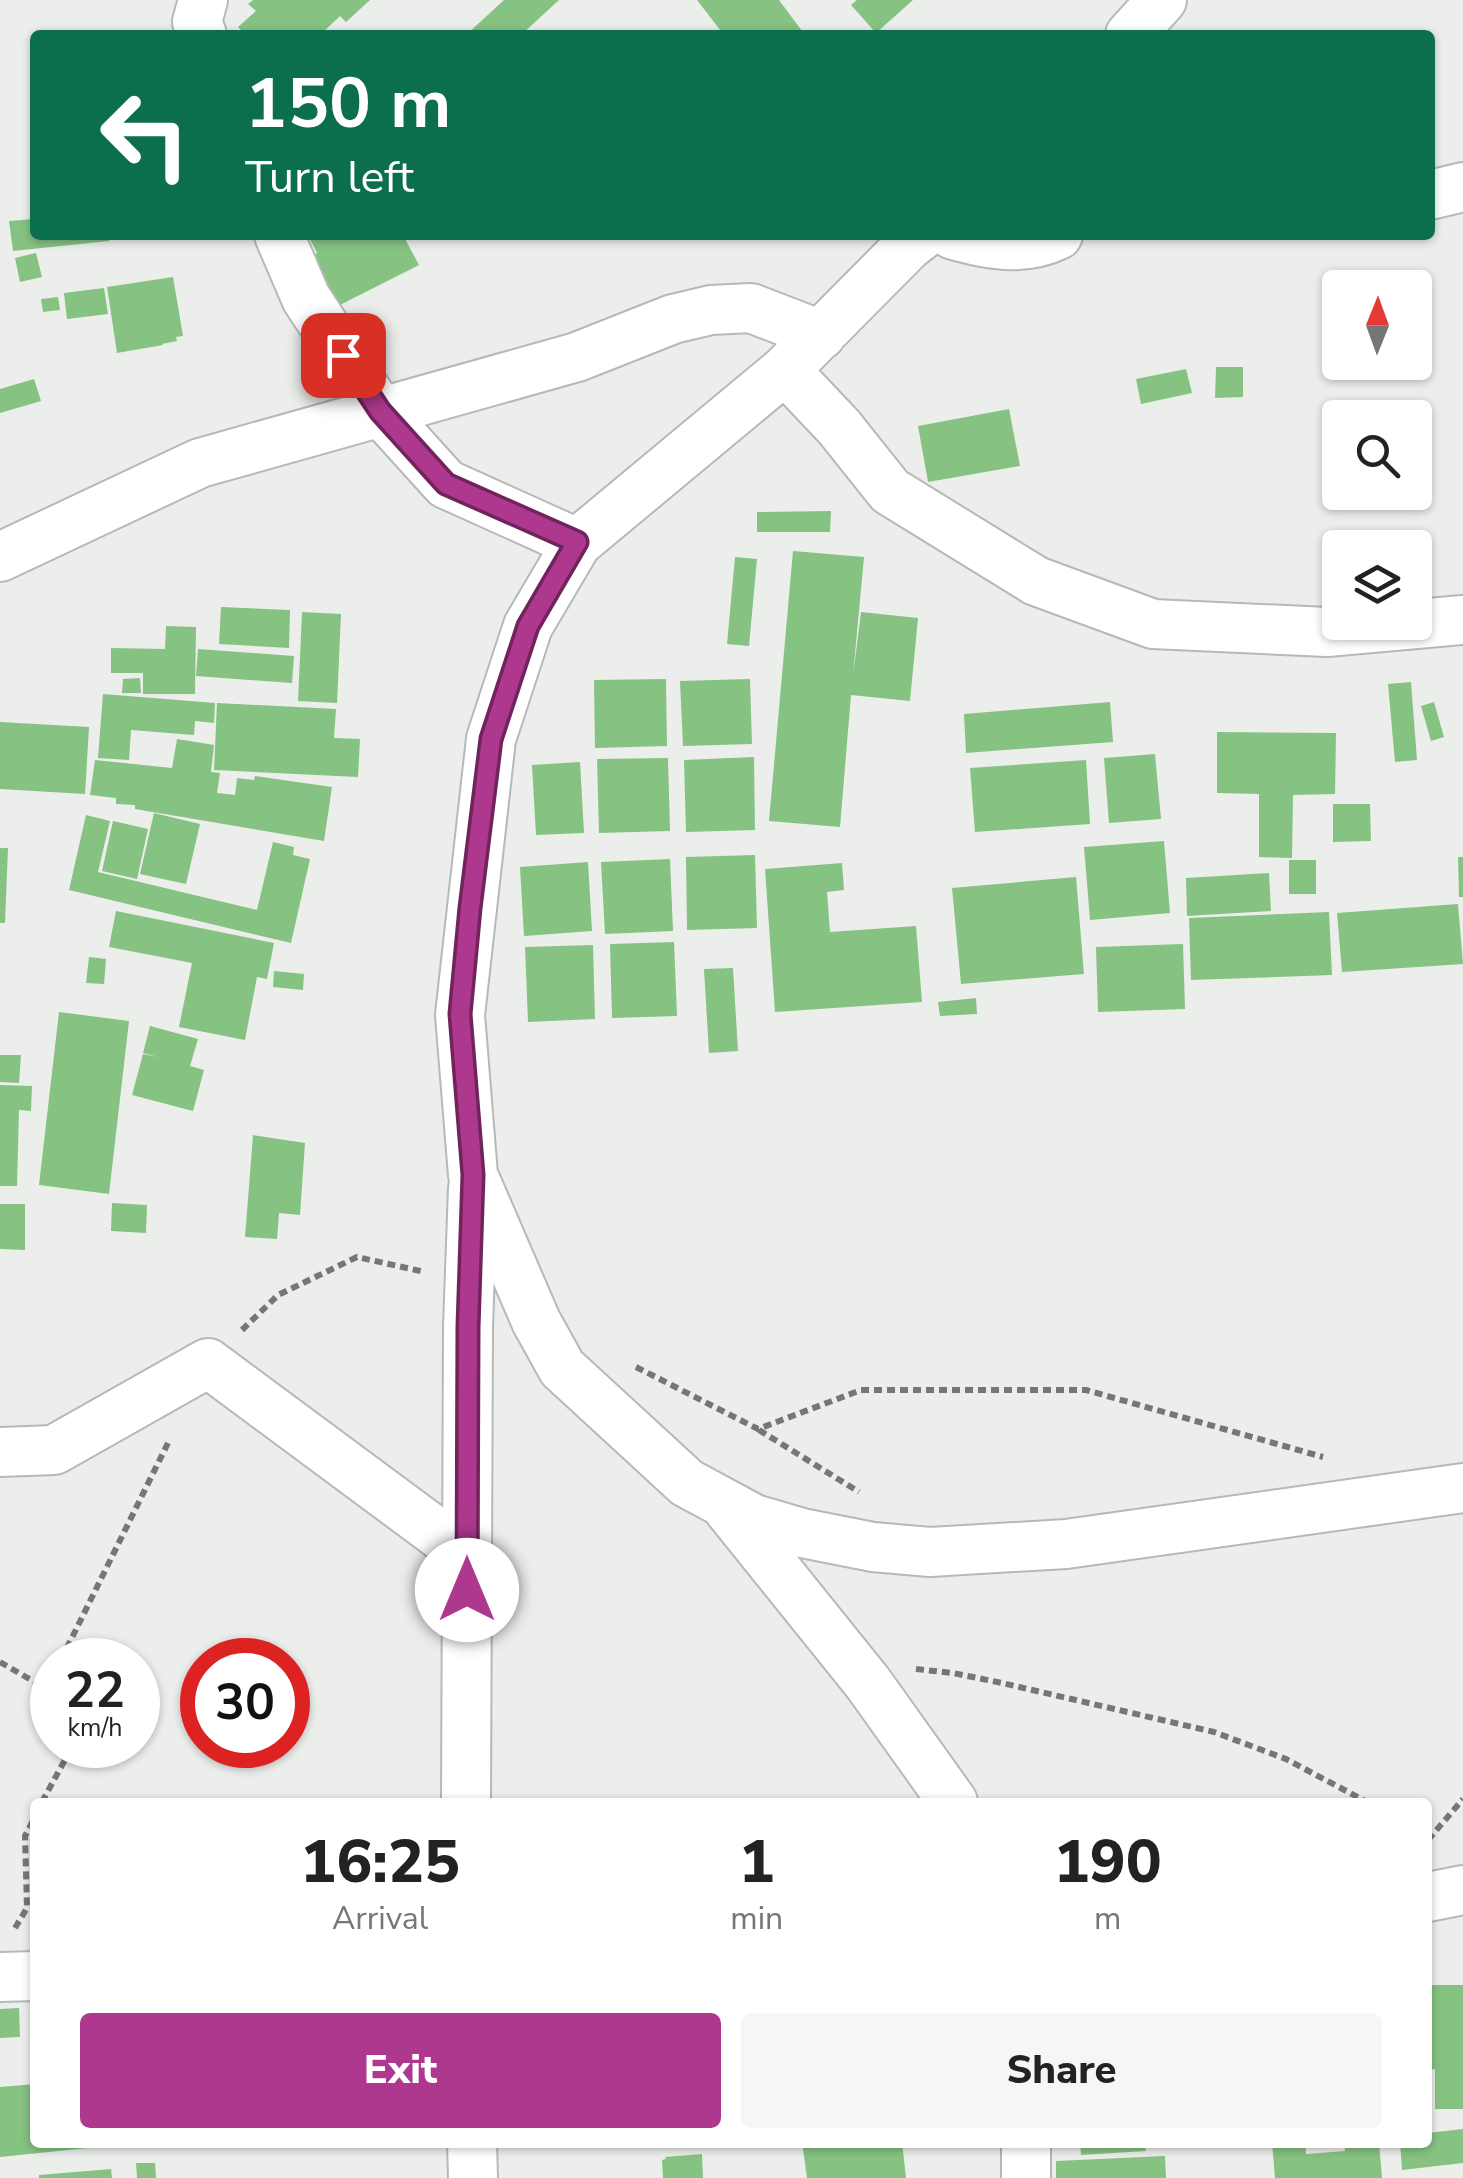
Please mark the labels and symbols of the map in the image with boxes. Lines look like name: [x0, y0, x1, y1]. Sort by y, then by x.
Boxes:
north arrow: [1322, 270, 1432, 380]
pin: [301, 313, 386, 398]
position arrow: [415, 1538, 519, 1642]
speed limit sign: 30: [180, 1638, 310, 1768]

